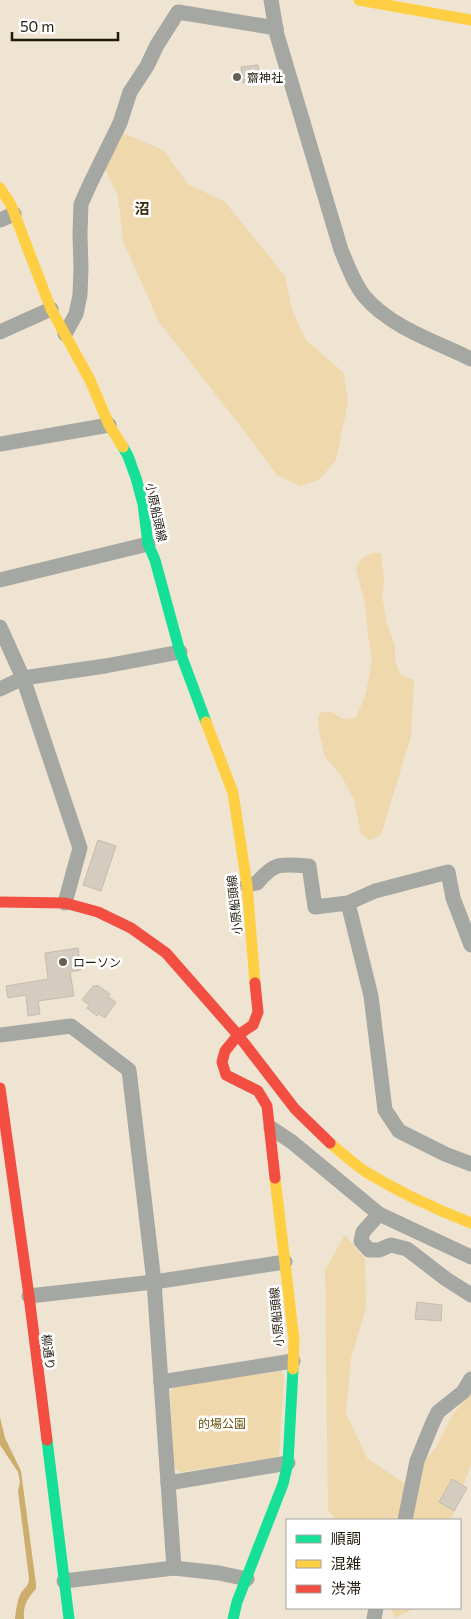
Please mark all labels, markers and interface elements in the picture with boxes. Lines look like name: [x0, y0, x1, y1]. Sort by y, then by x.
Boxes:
scale bar: [12, 10, 119, 42]
text: 50 m: [20, 17, 54, 35]
place label: 齋神社: [247, 70, 283, 84]
marker: 齋神社: [231, 71, 243, 83]
district label: 沼: [134, 199, 150, 217]
street label: 小原船頭線: [144, 481, 170, 543]
street label: 小原船頭線: [224, 874, 244, 936]
place label: ローソン: [73, 955, 121, 969]
marker: ローソン: [57, 956, 69, 968]
street label: 小原船頭線: [266, 1286, 286, 1348]
street label: 柳通り: [40, 1333, 58, 1371]
park label: 的場公園: [198, 1416, 246, 1430]
legend: [286, 1519, 461, 1609]
text: 順調: [331, 1529, 361, 1547]
text: 混雑: [331, 1554, 361, 1572]
text: 渋滞: [331, 1579, 361, 1597]

